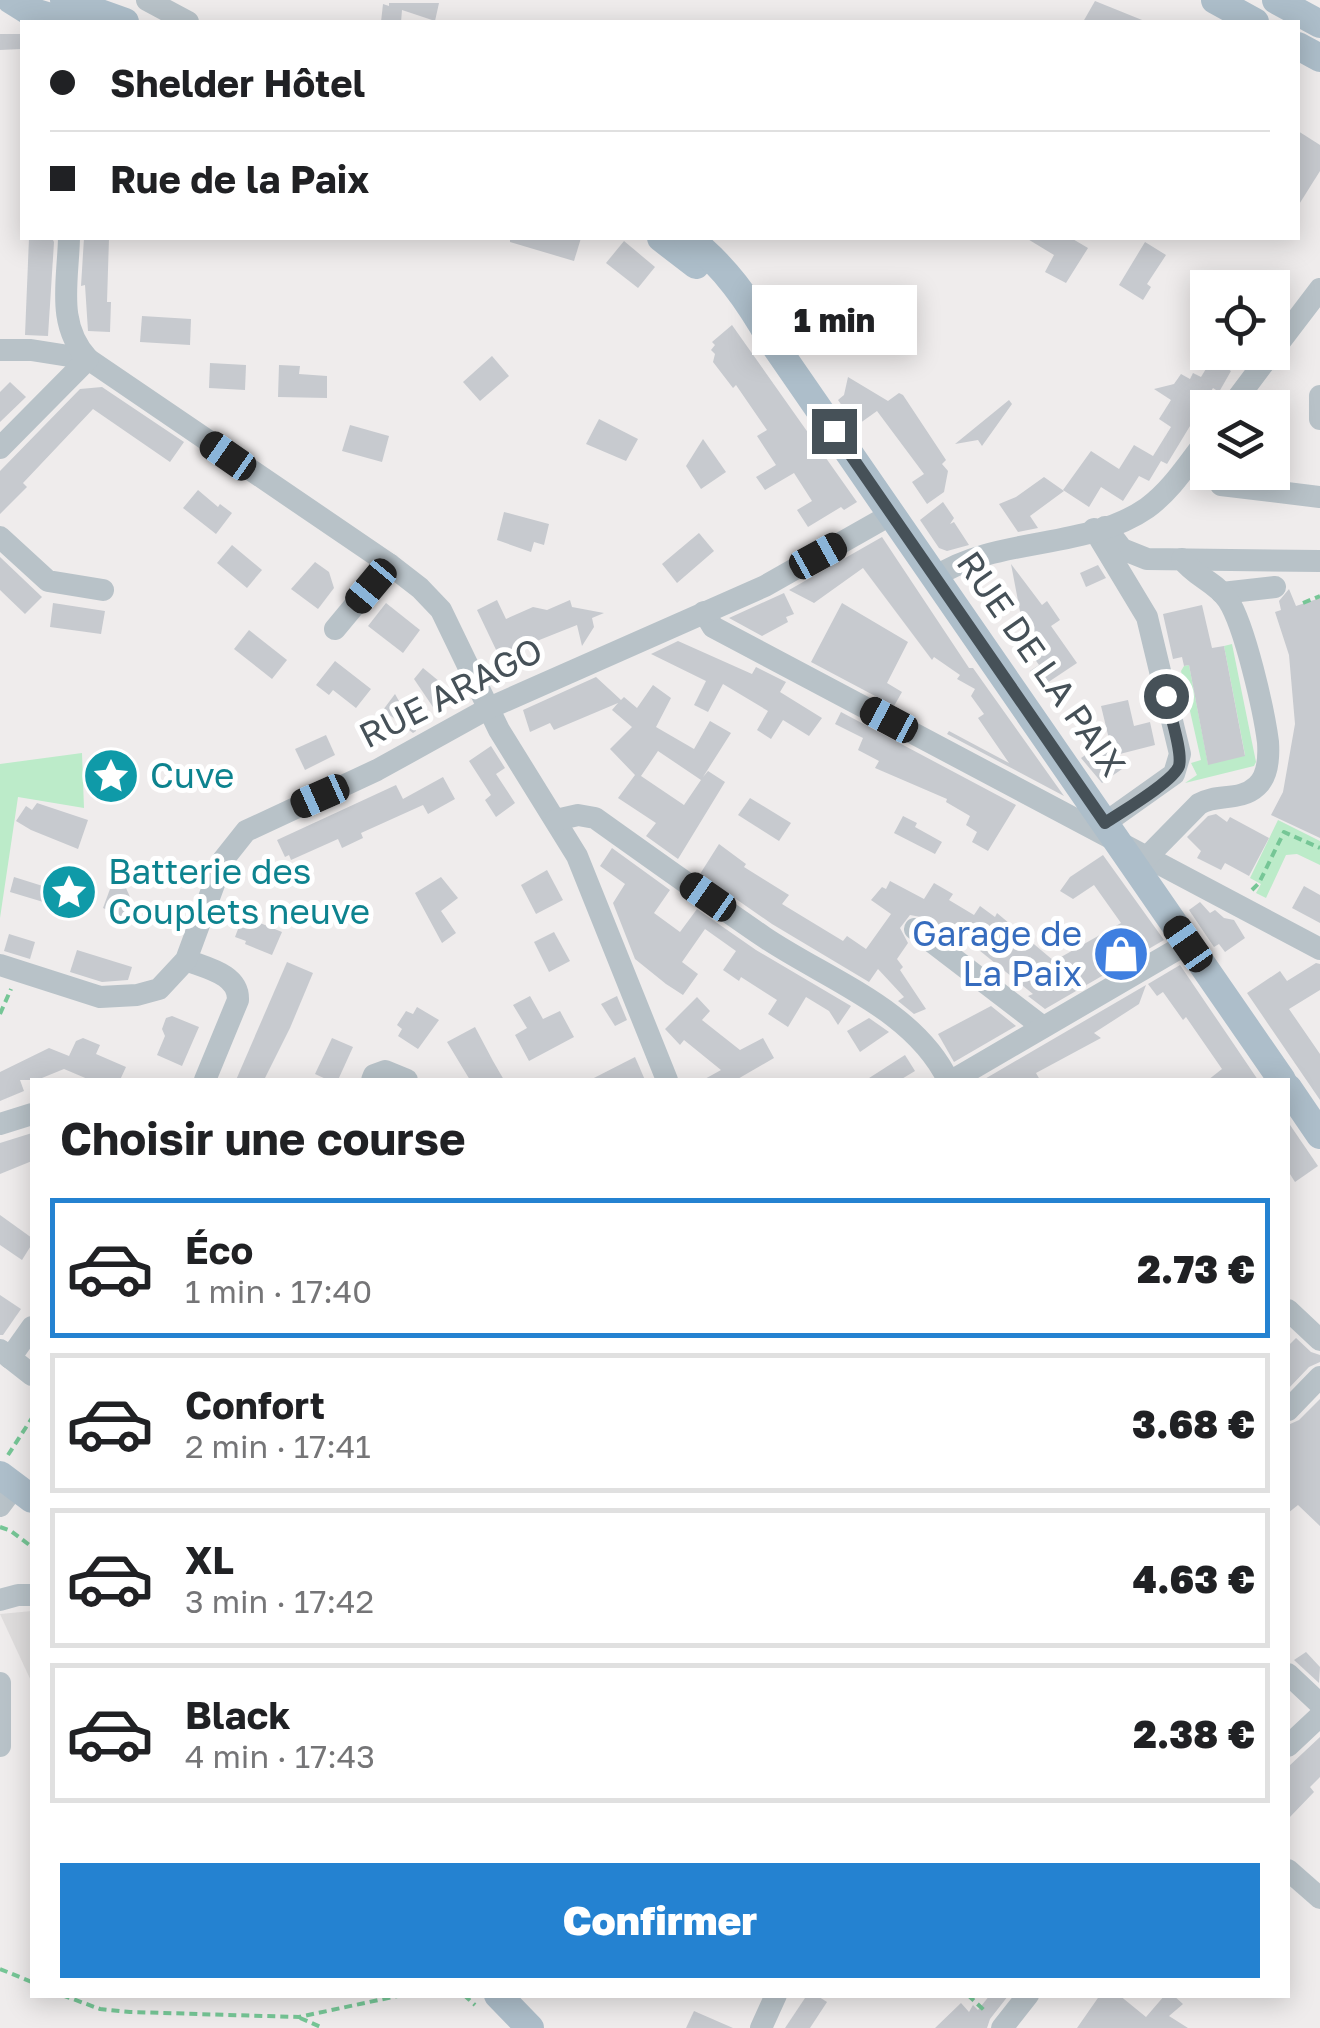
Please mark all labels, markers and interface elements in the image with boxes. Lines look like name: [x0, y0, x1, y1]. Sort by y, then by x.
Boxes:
text: Shelder Hôtel: [110, 60, 365, 105]
text: Rue de la Paix: [110, 156, 369, 201]
map controls: [1190, 270, 1290, 490]
button: locate: [1190, 270, 1290, 370]
callout: 1 min: [752, 286, 916, 356]
text: 1 min: [794, 301, 875, 339]
button: layers: [1190, 390, 1290, 490]
route end: [812, 409, 857, 454]
car: [195, 427, 261, 485]
car: [784, 528, 852, 584]
street label: RUE DE LA PAIX: [949, 543, 1135, 784]
car: [340, 553, 402, 619]
street label: RUE ARAGO: [352, 628, 549, 756]
route start: [1144, 674, 1189, 719]
car: [855, 693, 923, 747]
place icon: Cuve: [81, 746, 141, 806]
place label: Cuve: [150, 754, 234, 796]
car: [286, 770, 354, 822]
place label: Batterie des Couplets neuve: [108, 850, 370, 932]
place icon: Batterie des Couplets neuve: [39, 862, 99, 922]
car: [675, 868, 741, 926]
car: [1159, 911, 1217, 977]
place label: Garage de La Paix: [912, 912, 1082, 994]
shop icon: Garage de La Paix: [1091, 924, 1151, 984]
text: Choisir une course: [60, 1111, 466, 1165]
icon: car: [65, 1223, 155, 1313]
text: Éco: [185, 1227, 253, 1272]
text: 2.73 €: [1137, 1246, 1255, 1291]
text: 1 min · 17:40: [185, 1272, 372, 1310]
icon: car: [65, 1378, 155, 1468]
text: Confort: [185, 1382, 325, 1427]
text: 3.68 €: [1132, 1401, 1255, 1446]
text: 2 min · 17:41: [185, 1427, 371, 1465]
icon: car: [65, 1533, 155, 1623]
text: XL: [185, 1537, 234, 1582]
text: 4.63 €: [1133, 1556, 1255, 1601]
text: 3 min · 17:42: [185, 1582, 374, 1620]
icon: car: [65, 1688, 155, 1778]
text: Black: [185, 1692, 290, 1737]
text: 2.38 €: [1133, 1711, 1255, 1756]
text: 4 min · 17:43: [185, 1737, 375, 1775]
button: Confirmer: [60, 1863, 1260, 1978]

